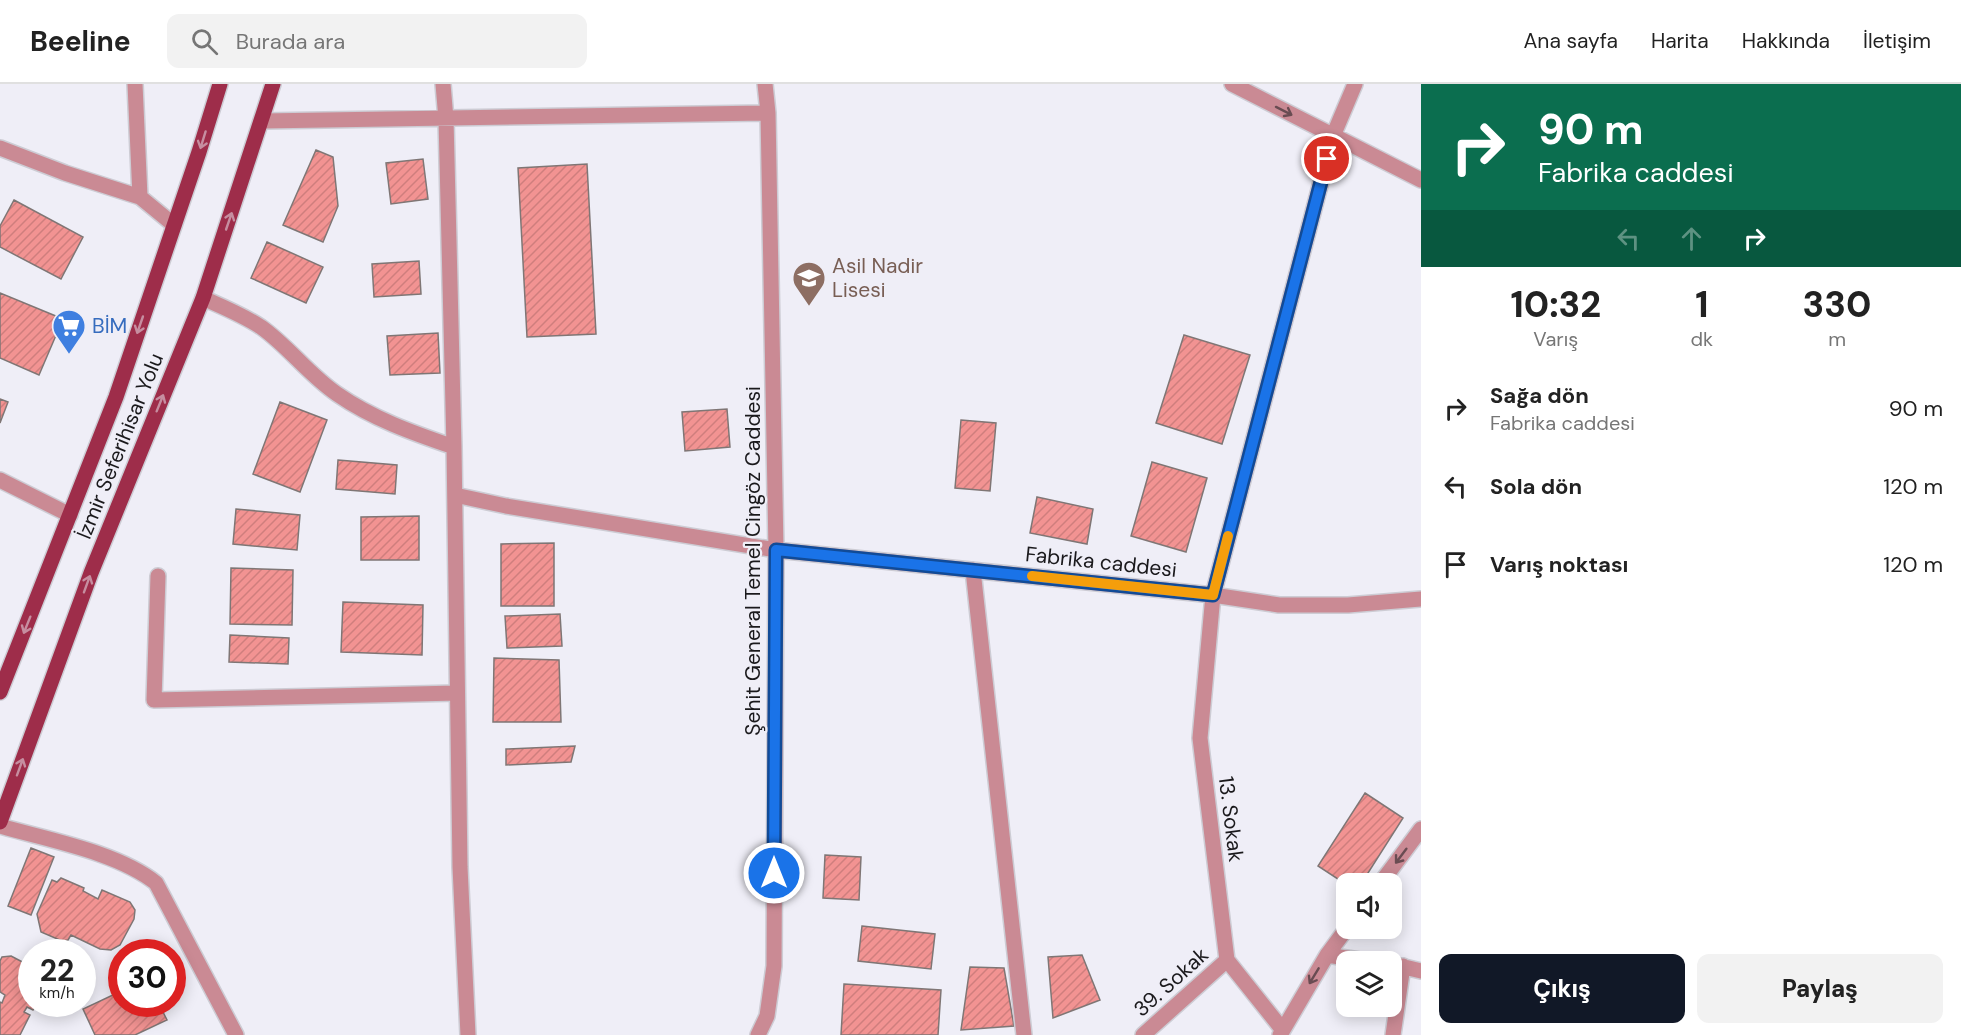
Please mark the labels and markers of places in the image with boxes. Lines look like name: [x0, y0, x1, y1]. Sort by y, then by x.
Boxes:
pin: [1301, 133, 1352, 184]
place label: Asil Nadir Lisesi: [832, 252, 923, 304]
school or university icon: Asil Nadir Lisesi: [791, 260, 827, 307]
supermarket icon: BİM: [51, 308, 87, 355]
place label: BİM: [92, 312, 127, 340]

